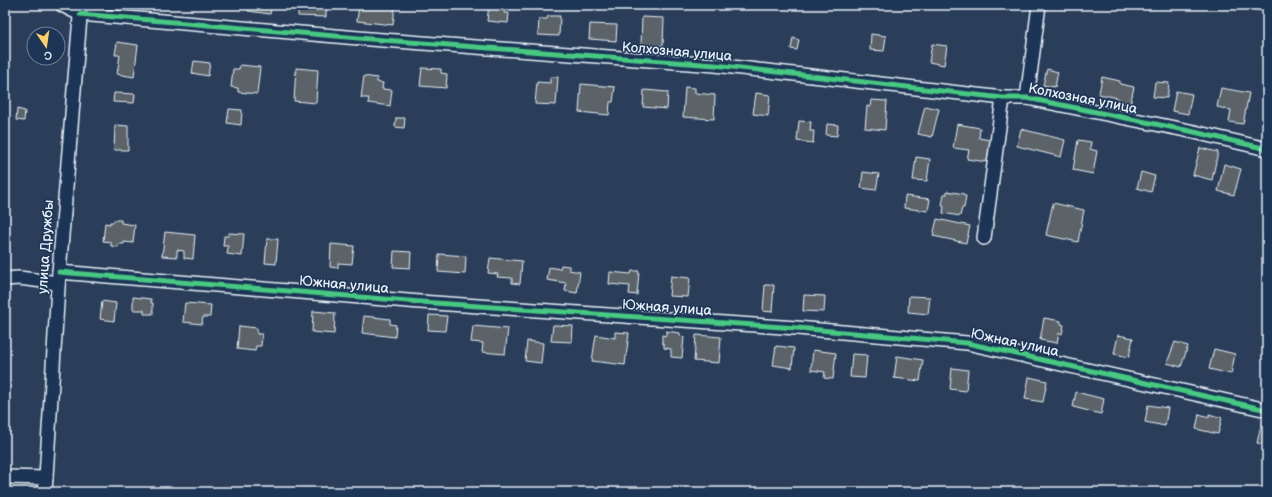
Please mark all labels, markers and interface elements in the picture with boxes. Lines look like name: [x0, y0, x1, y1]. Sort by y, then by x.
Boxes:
north arrow: [26, 26, 66, 66]
street label: Колхозная улица: [621, 38, 734, 65]
text: С: [43, 48, 53, 63]
street label: Колхозная улица: [1027, 80, 1140, 118]
street label: улица Дружбы: [34, 199, 57, 295]
street label: Южная улица: [298, 272, 390, 297]
street label: Южная улица: [621, 296, 713, 319]
street label: Южная улица: [969, 325, 1061, 360]

